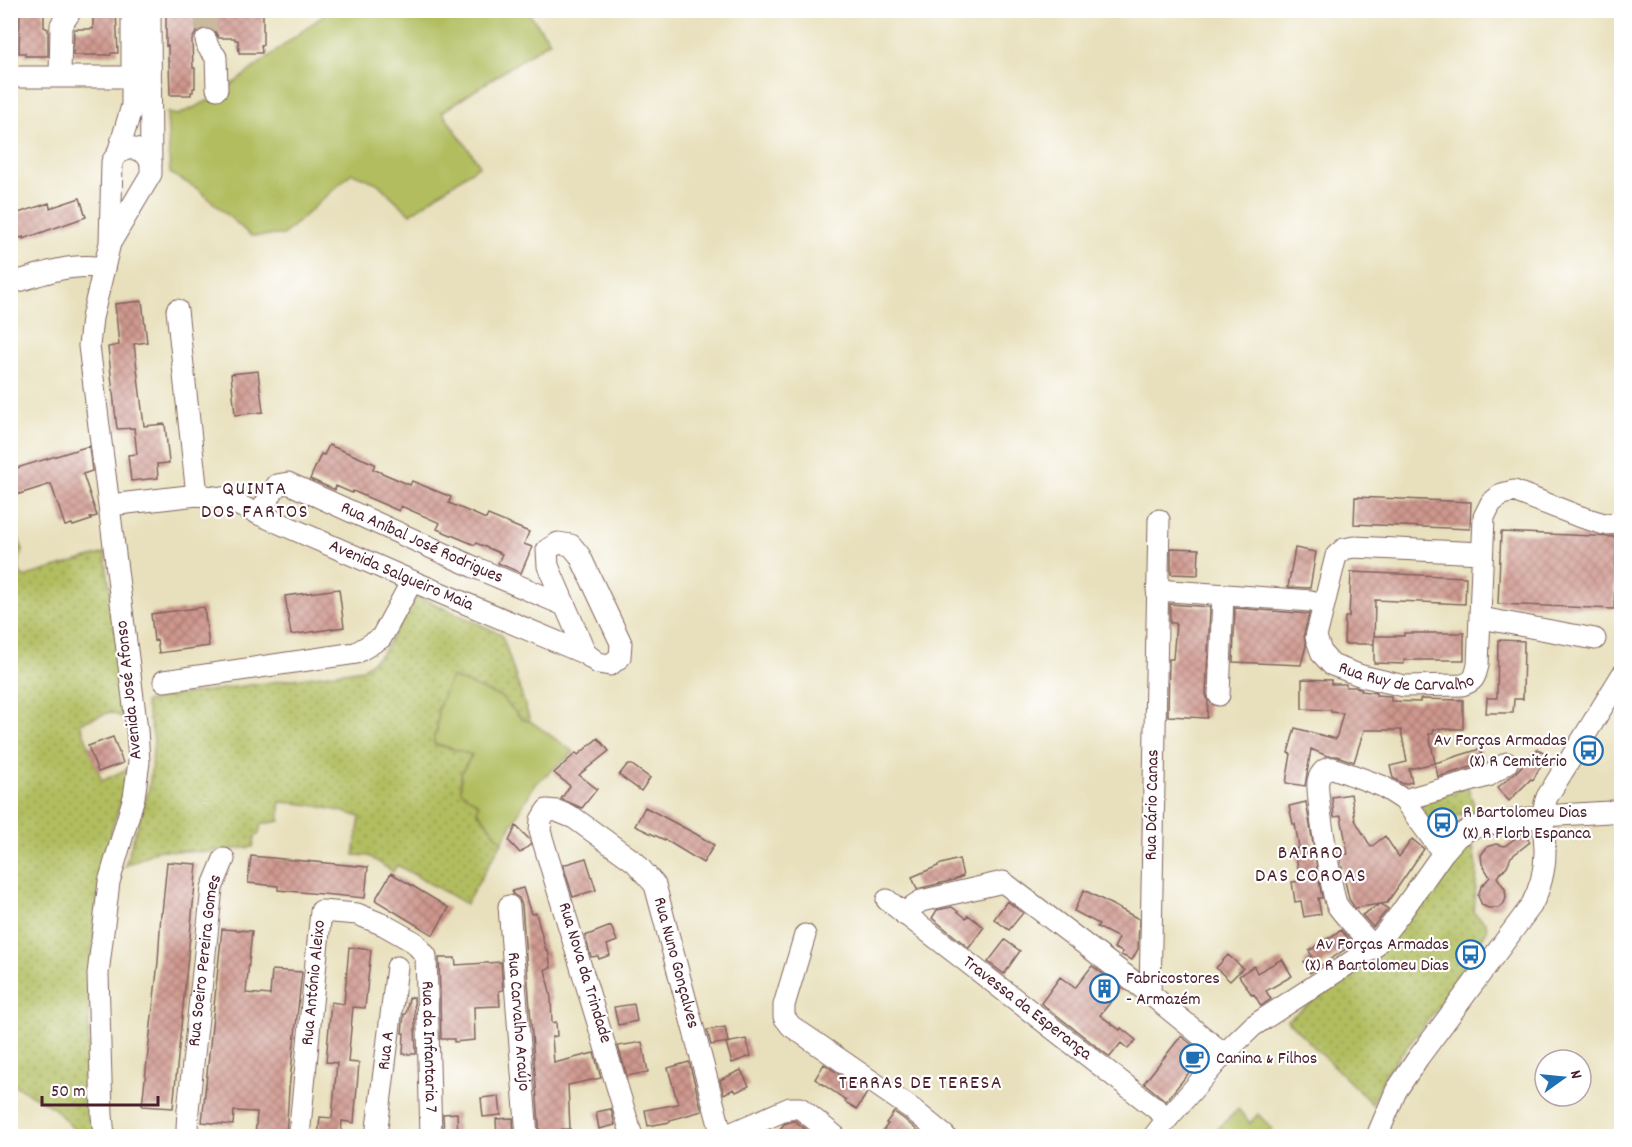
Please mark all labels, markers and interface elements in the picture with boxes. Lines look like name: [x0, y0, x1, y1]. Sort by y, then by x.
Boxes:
district label: QUINTA DOS FARTOS: [201, 476, 309, 527]
street label: Rua Aníbal José Rodrigues: [336, 496, 507, 590]
street label: Avenida Salgueiro Maia: [325, 534, 478, 618]
street label: Avenida José Afonso: [110, 619, 150, 761]
street label: Rua Ruy de Carvalho: [1335, 656, 1480, 699]
place label: Av Forças Armadas (X) R Cemitério: [1434, 729, 1567, 775]
bus stop icon: Av Forças Armadas (X) R Cemitério: [1572, 735, 1604, 767]
street label: Rua Dário Canas: [1140, 749, 1166, 861]
place label: R Bartolomeu Dias (X) R Florb Espanca: [1463, 801, 1591, 847]
bus stop icon: R Bartolomeu Dias (X) R Florb Espanca: [1426, 807, 1458, 839]
district label: BAIRRO DAS COROAS: [1255, 840, 1367, 891]
street label: Rua Soeiro Pereira Gomes: [182, 870, 229, 1048]
street label: Rua Nuno Gonçalves: [646, 895, 705, 1031]
street label: Rua Nova da Trindade: [551, 900, 617, 1046]
street label: Rua António Aleixo: [295, 919, 333, 1047]
place label: Av Forças Armadas (X) R Bartolomeu Dias: [1305, 933, 1449, 979]
bus stop icon: Av Forças Armadas (X) R Bartolomeu Dias: [1454, 939, 1486, 971]
street label: Travessa da Esperança: [957, 950, 1097, 1067]
street label: Rua Carvalho Araújo: [500, 951, 536, 1092]
place label: Fabricostores - Armazém: [1126, 967, 1220, 1013]
building icon: Fabricostores - Armazém: [1089, 973, 1121, 1005]
street label: Rua da Infantaria 7: [414, 980, 443, 1113]
street label: Rua A: [372, 1030, 401, 1072]
cafe icon: Canina & Filhos: [1179, 1043, 1211, 1075]
place label: Canina & Filhos: [1216, 1047, 1317, 1072]
north arrow: [1533, 1048, 1593, 1108]
text: N: [1563, 1068, 1587, 1082]
scale bar: [42, 1069, 158, 1107]
district label: TERRAS DE TERESA: [839, 1070, 1003, 1098]
text: 50 m: [51, 1080, 86, 1105]

